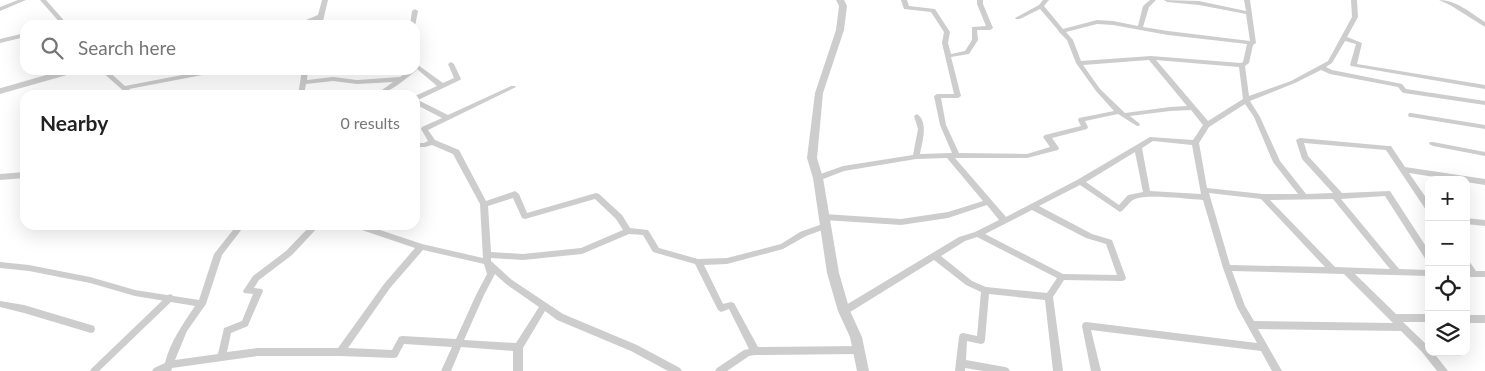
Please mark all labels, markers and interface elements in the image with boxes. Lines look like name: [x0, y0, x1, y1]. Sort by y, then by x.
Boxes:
search box: [20, 20, 420, 75]
icon: search: [38, 34, 66, 62]
text: Search here: [78, 36, 176, 59]
text: Nearby: [40, 110, 108, 135]
text: 0 results: [340, 113, 400, 132]
map controls: [1425, 176, 1470, 356]
button: +: [1425, 176, 1470, 221]
button: −: [1425, 221, 1470, 266]
button: locate: [1425, 266, 1470, 311]
button: layers: [1425, 311, 1470, 356]

